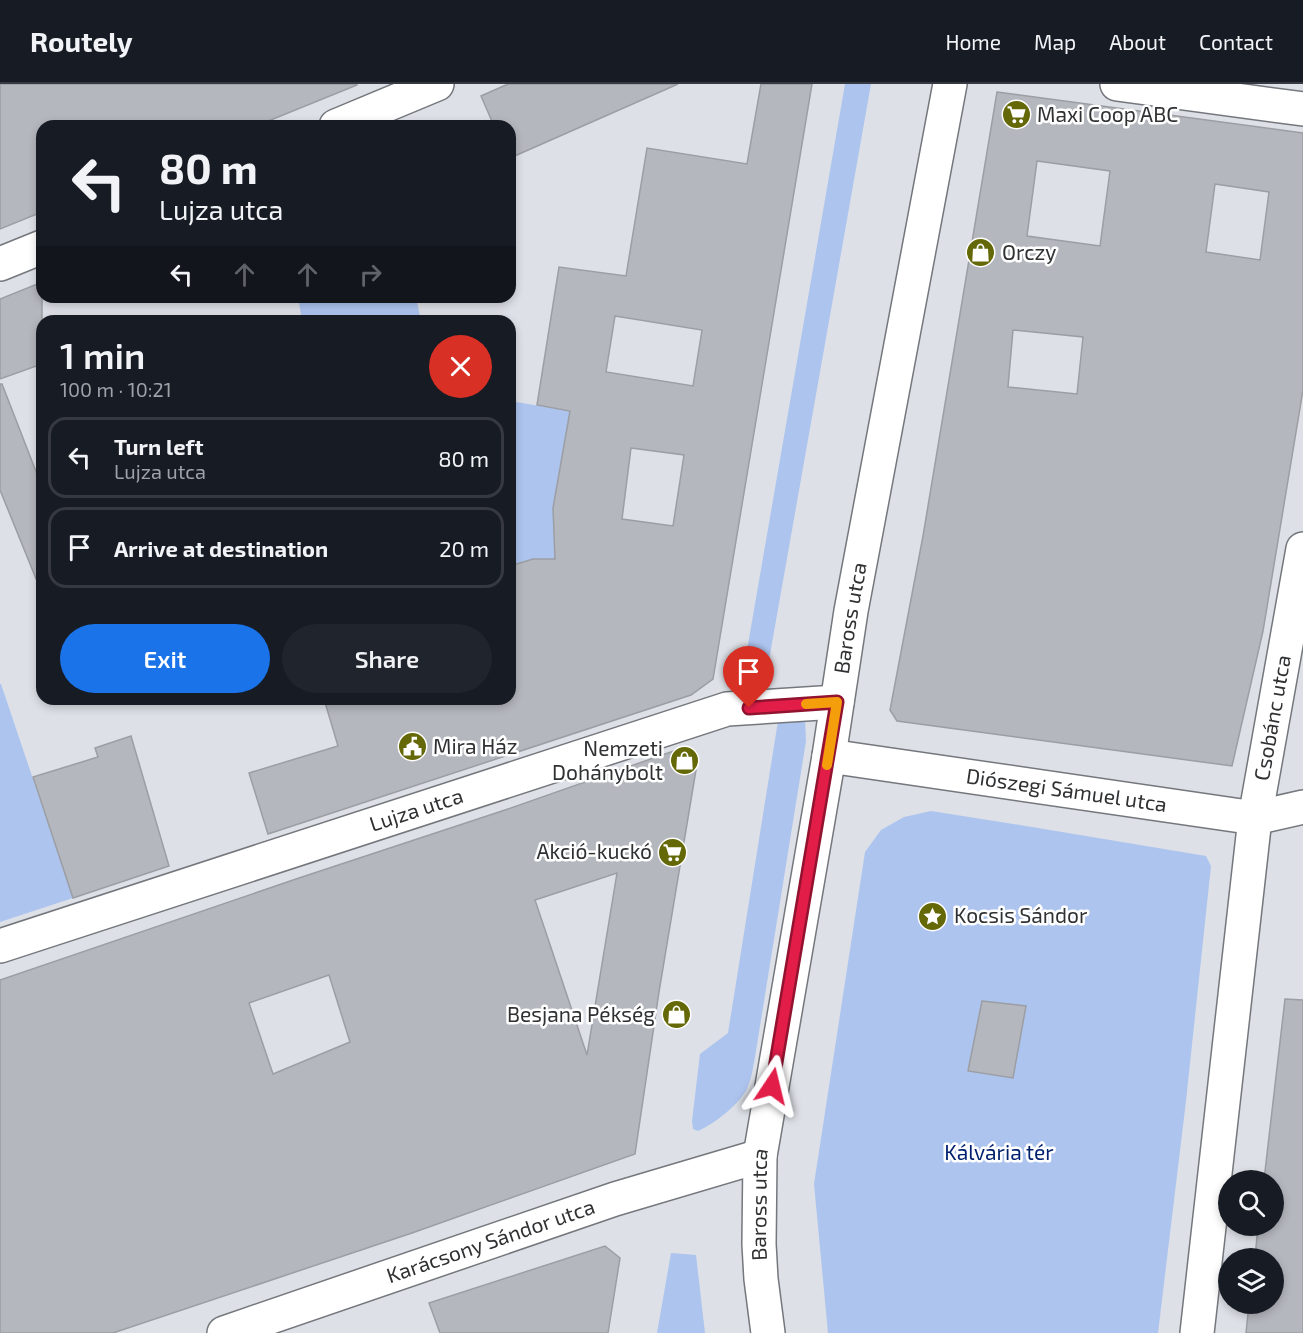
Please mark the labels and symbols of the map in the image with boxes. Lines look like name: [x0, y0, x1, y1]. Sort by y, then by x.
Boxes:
supermarket icon: Maxi Coop ABC: [1000, 99, 1032, 131]
place label: Maxi Coop ABC: [1037, 101, 1178, 126]
shop icon: Orczy: [965, 237, 997, 269]
place label: Orczy: [1002, 239, 1056, 264]
street label: Baross utca: [828, 560, 871, 675]
pin: [723, 646, 774, 708]
street label: Csobánc utca: [1248, 653, 1295, 782]
public building icon: Mira Ház: [396, 731, 428, 763]
place label: Mira Ház: [433, 733, 518, 758]
place label: Nemzeti Dohánybolt: [552, 735, 663, 784]
shop icon: Nemzeti Dohánybolt: [668, 745, 700, 777]
street label: Diószegi Sámuel utca: [965, 762, 1169, 816]
street label: Lujza utca: [366, 782, 466, 836]
supermarket icon: Akció-kuckó: [657, 836, 689, 868]
place label: Akció-kuckó: [537, 838, 652, 863]
place icon: Kocsis Sándor: [917, 900, 949, 932]
place label: Kocsis Sándor: [954, 902, 1088, 927]
shop icon: Besjana Pékség: [660, 999, 692, 1031]
place label: Besjana Pékség: [507, 1001, 655, 1027]
position arrow: [740, 1054, 804, 1118]
park label: Kálvária tér: [944, 1139, 1054, 1164]
street label: Baross utca: [745, 1146, 772, 1262]
street label: Karácsony Sándor utca: [383, 1193, 598, 1287]

